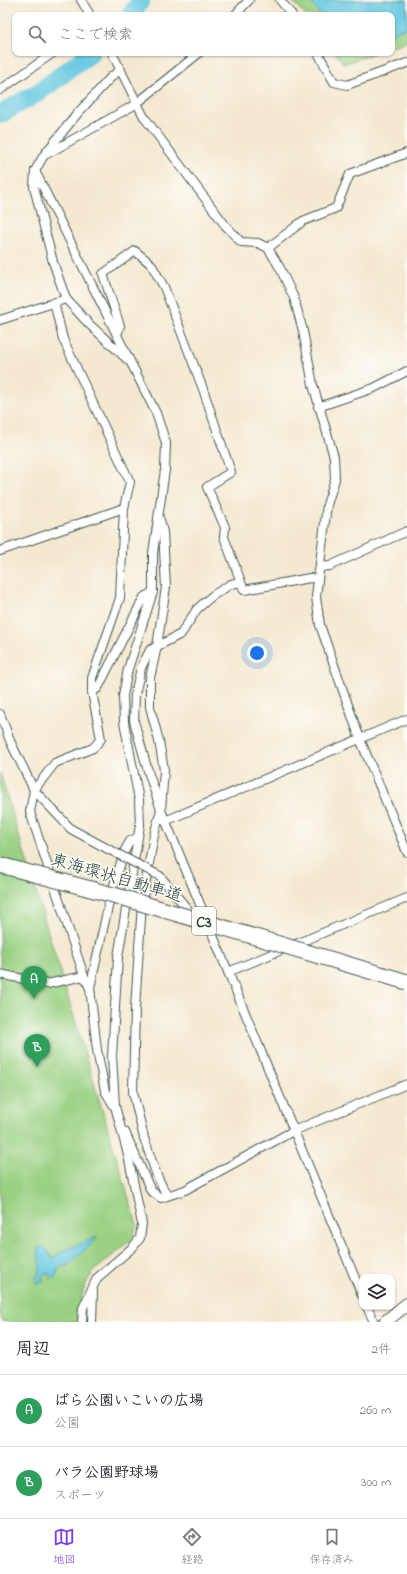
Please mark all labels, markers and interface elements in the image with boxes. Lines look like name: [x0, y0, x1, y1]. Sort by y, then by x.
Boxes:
search box: [12, 12, 395, 56]
icon: search: [26, 23, 48, 45]
text: ここで検索: [58, 24, 133, 46]
your location: [247, 643, 267, 663]
street label: 東海環状自動車道: [48, 848, 185, 909]
road number: C3: [192, 907, 216, 935]
pin: A: [21, 966, 47, 999]
pin: B: [24, 1034, 50, 1067]
map controls: [359, 1274, 395, 1310]
button: layers: [359, 1274, 395, 1310]
text: 周辺: [16, 1337, 50, 1362]
text: 2件: [372, 1340, 391, 1359]
text: ばら公園いこいの広場: [54, 1390, 204, 1412]
text: A: [25, 1401, 33, 1420]
text: 260 m: [360, 1401, 391, 1420]
text: 公園: [54, 1414, 80, 1433]
text: バラ公園野球場: [54, 1462, 159, 1484]
text: B: [25, 1473, 33, 1492]
text: 300 m: [361, 1473, 391, 1492]
text: スポーツ: [54, 1486, 106, 1505]
tab: 地図: [53, 1526, 75, 1568]
tab: 経路: [181, 1526, 203, 1568]
tab: 保存済み: [310, 1526, 354, 1568]

